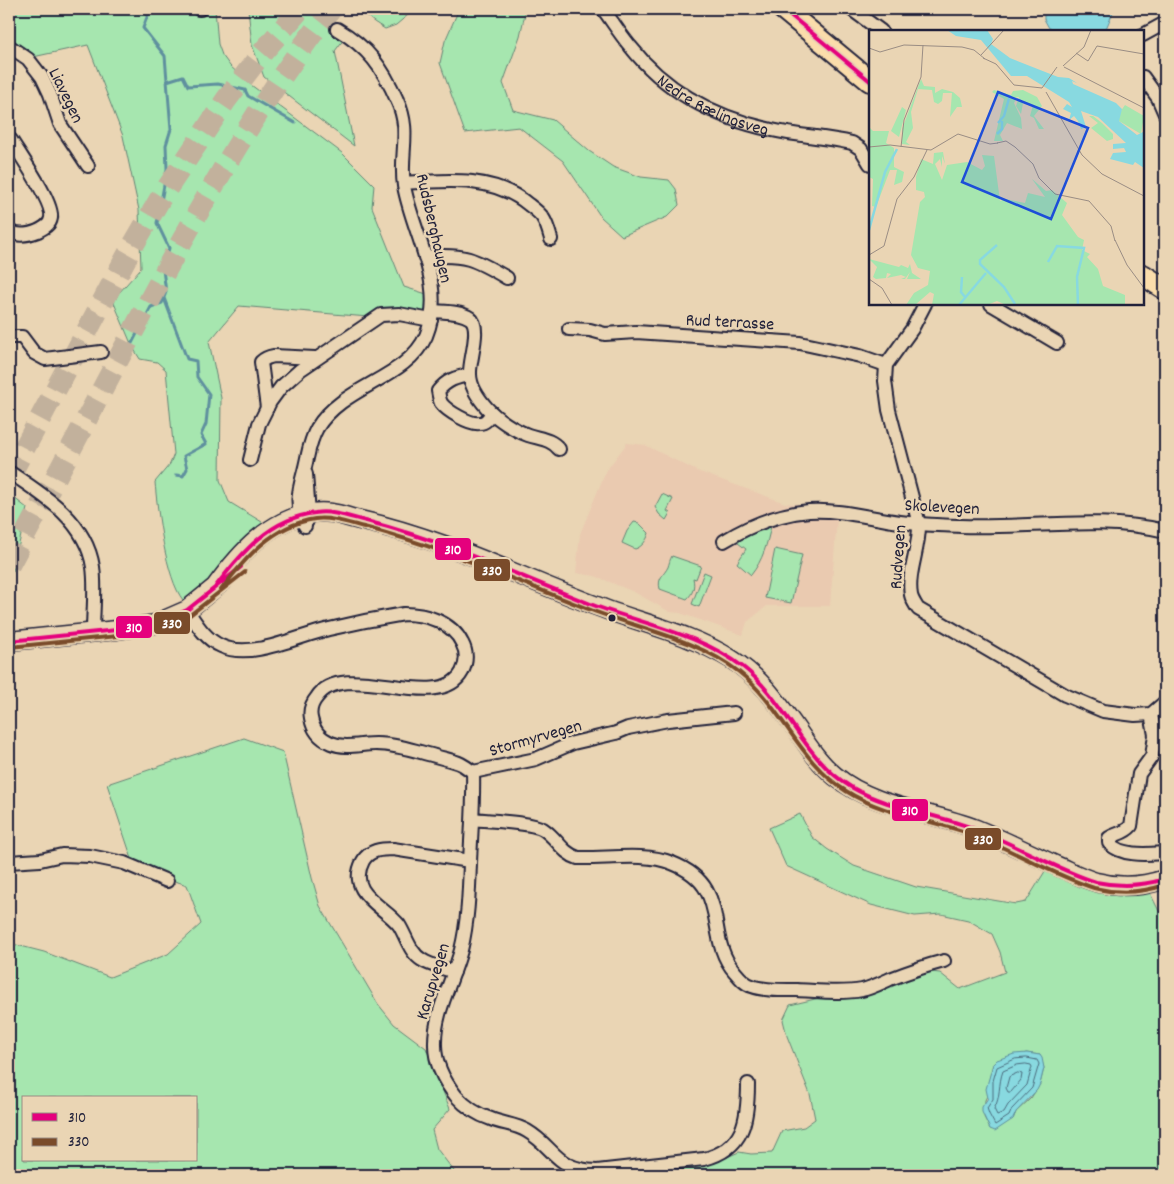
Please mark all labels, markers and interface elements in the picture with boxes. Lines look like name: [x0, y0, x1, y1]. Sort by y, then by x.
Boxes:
inset map: [869, 30, 1144, 305]
street label: Liavegen: [41, 64, 89, 128]
street label: Nedre Rælingsveg: [651, 70, 771, 144]
street label: Rudsberghaugen: [408, 171, 457, 286]
street label: Rud terrasse: [685, 309, 775, 338]
street label: Skolevegen: [904, 494, 980, 523]
street label: Rudvegen: [885, 524, 914, 590]
line badge: 310: [434, 537, 472, 561]
text: 310: [445, 541, 461, 561]
line badge: 330: [473, 558, 511, 582]
text: 330: [482, 562, 502, 582]
line badge: 330: [153, 611, 191, 635]
unlabelled marker: [607, 613, 617, 623]
line badge: 310: [115, 615, 153, 639]
text: 330: [162, 615, 182, 635]
text: 310: [126, 619, 142, 639]
street label: Stormyrvegen: [487, 714, 585, 765]
line badge: 310: [891, 798, 929, 822]
text: 310: [902, 802, 918, 822]
line badge: 330: [964, 827, 1002, 851]
text: 330: [973, 831, 993, 851]
street label: Karupvegen: [411, 940, 458, 1023]
legend: [22, 1096, 198, 1162]
text: 310: [68, 1108, 86, 1130]
text: 330: [68, 1132, 90, 1154]

